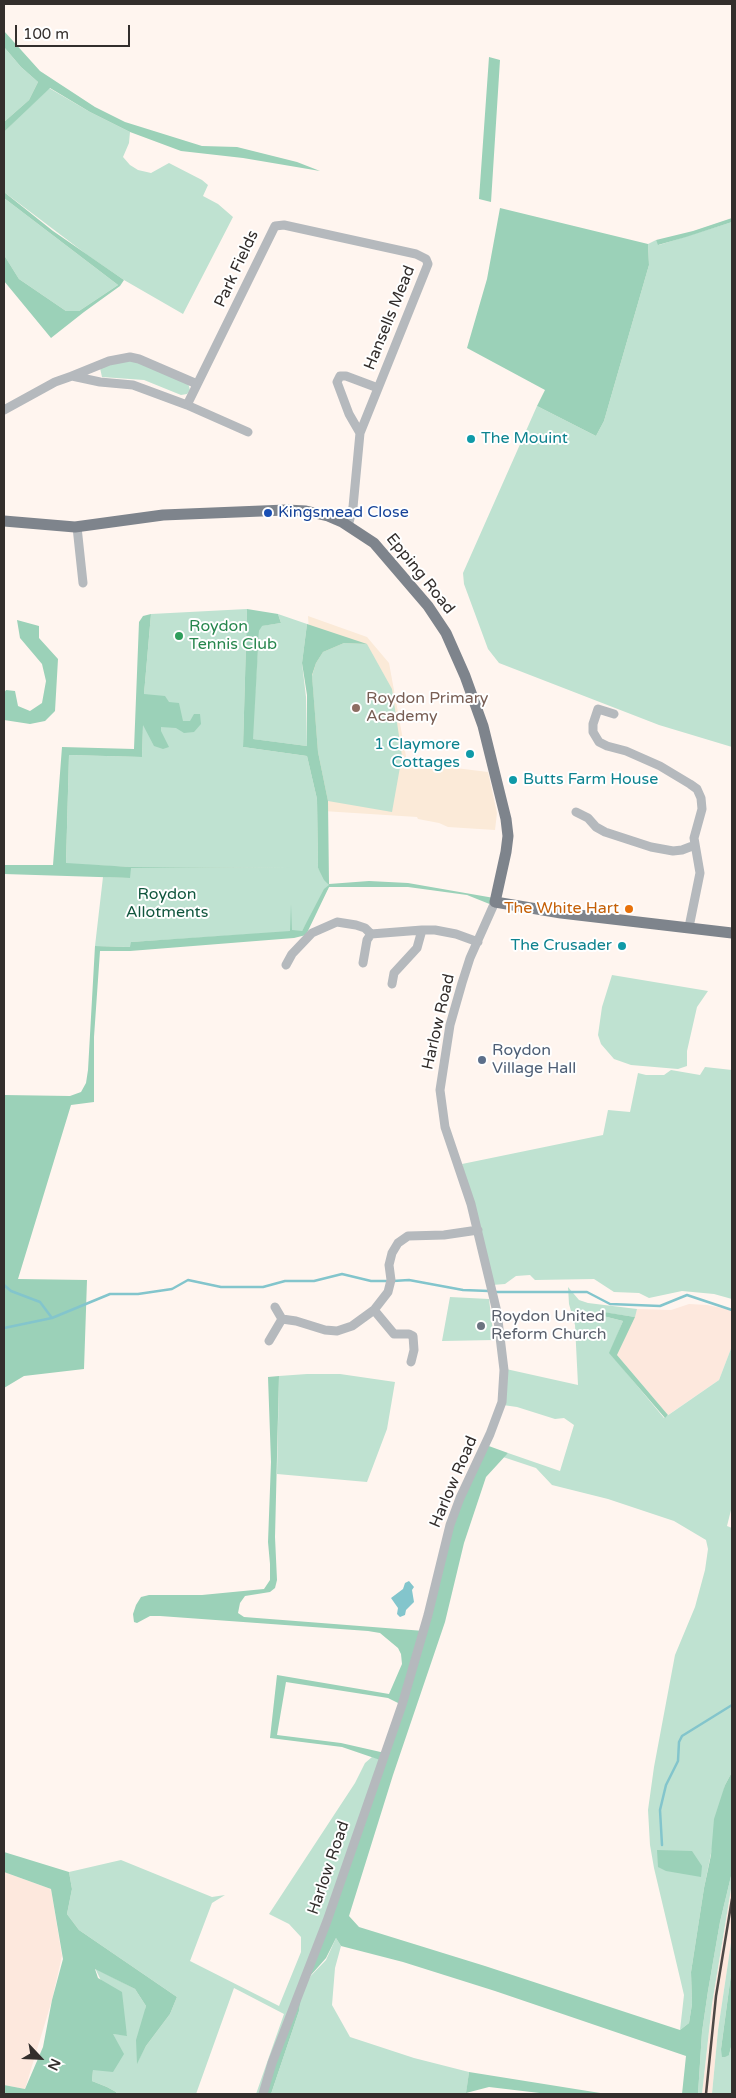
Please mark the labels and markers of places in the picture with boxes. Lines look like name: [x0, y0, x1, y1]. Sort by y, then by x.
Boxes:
place label: The Mouint: [481, 429, 568, 449]
marker: The Mouint: [465, 433, 477, 445]
place label: Kingsmead Close: [278, 503, 409, 523]
marker: Kingsmead Close: [262, 507, 274, 519]
place label: Roydon Tennis Club: [189, 617, 277, 655]
marker: Roydon Tennis Club: [173, 630, 185, 642]
place label: Roydon Primary Academy: [366, 689, 488, 727]
marker: Roydon Primary Academy: [350, 702, 362, 714]
place label: 1 Claymore Cottages: [374, 735, 460, 773]
marker: 1 Claymore Cottages: [464, 748, 476, 760]
place label: Butts Farm House: [523, 770, 658, 790]
marker: Butts Farm House: [507, 774, 519, 786]
place label: The White Hart: [504, 899, 619, 919]
marker: The White Hart: [623, 903, 635, 915]
place label: The Crusader: [511, 936, 612, 956]
marker: The Crusader: [616, 940, 628, 952]
place label: Roydon Village Hall: [492, 1041, 576, 1079]
marker: Roydon Village Hall: [476, 1054, 488, 1066]
place label: Roydon United Reform Church: [491, 1307, 607, 1345]
marker: Roydon United Reform Church: [475, 1320, 487, 1332]

